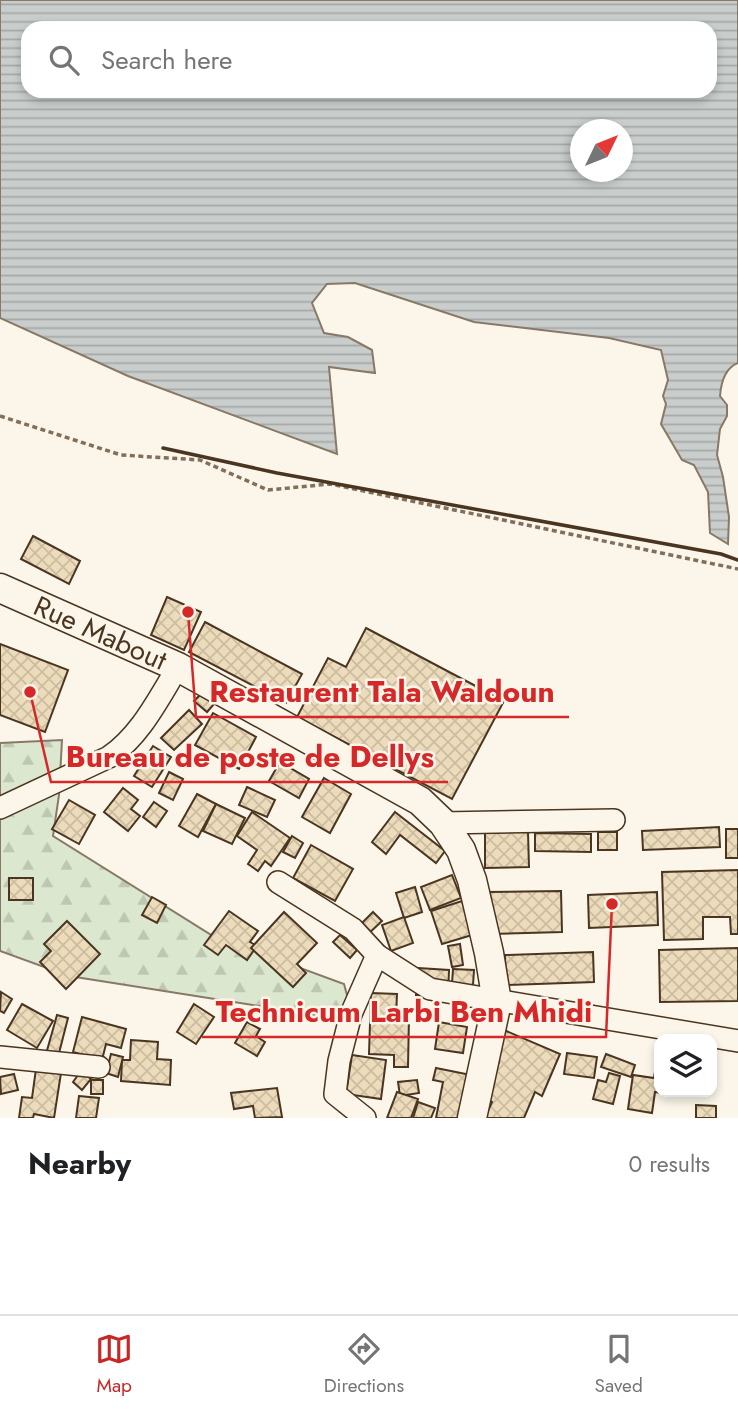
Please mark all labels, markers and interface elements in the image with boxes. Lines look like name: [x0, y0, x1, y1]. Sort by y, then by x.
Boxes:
search box: [21, 21, 717, 98]
icon: search: [45, 41, 83, 79]
text: Search here: [101, 41, 233, 79]
north arrow: [570, 119, 633, 182]
street label: Rue Mabout: [27, 585, 174, 680]
callout: Restaurent Tala Waldoun: [196, 666, 569, 717]
text: Restaurent Tala Waldoun: [209, 670, 555, 713]
callout: Bureau de poste de Dellys: [51, 731, 448, 782]
text: Bureau de poste de Dellys: [66, 735, 434, 778]
callout: Technicum Larbi Ben Mhidi: [202, 986, 606, 1037]
text: Technicum Larbi Ben Mhidi: [216, 990, 592, 1033]
map controls: [654, 1034, 717, 1097]
button: layers: [654, 1034, 717, 1097]
text: Nearby: [28, 1142, 131, 1185]
text: 0 results: [628, 1147, 710, 1181]
tab: Map: [95, 1330, 133, 1399]
tab: Directions: [324, 1330, 404, 1399]
tab: Saved: [595, 1330, 643, 1399]

